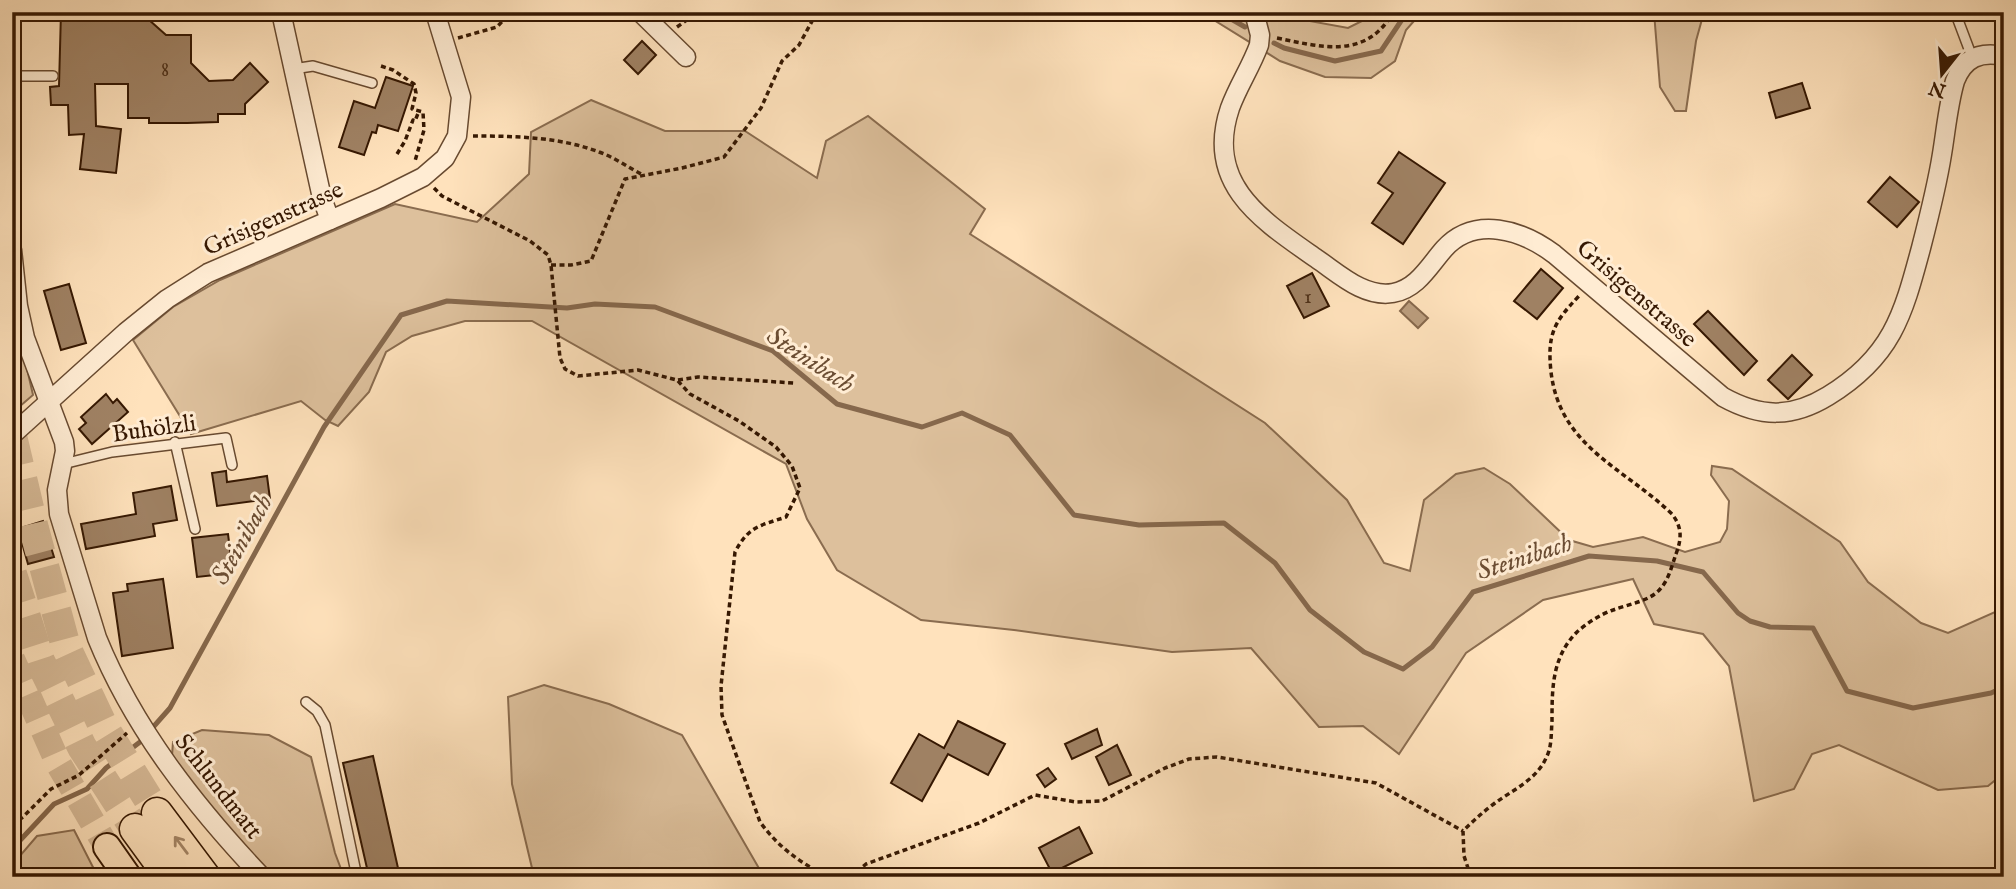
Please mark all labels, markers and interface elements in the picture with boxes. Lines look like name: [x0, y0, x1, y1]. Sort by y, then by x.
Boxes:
north arrow: [1908, 38, 1978, 108]
house number: 8: [161, 57, 169, 84]
text: N: [1926, 74, 1950, 103]
street label: Grisigenstrasse: [199, 175, 348, 264]
street label: Grisigenstrasse: [1569, 233, 1703, 355]
house number: 1: [1304, 284, 1312, 311]
water label: Steinibach: [760, 320, 860, 401]
street label: Buhölzli: [110, 408, 198, 451]
water label: Steinibach: [204, 489, 281, 591]
water label: Steinibach: [1473, 527, 1576, 588]
street label: Schlundmatt: [167, 728, 269, 846]
one-way arrow: [174, 836, 188, 855]

